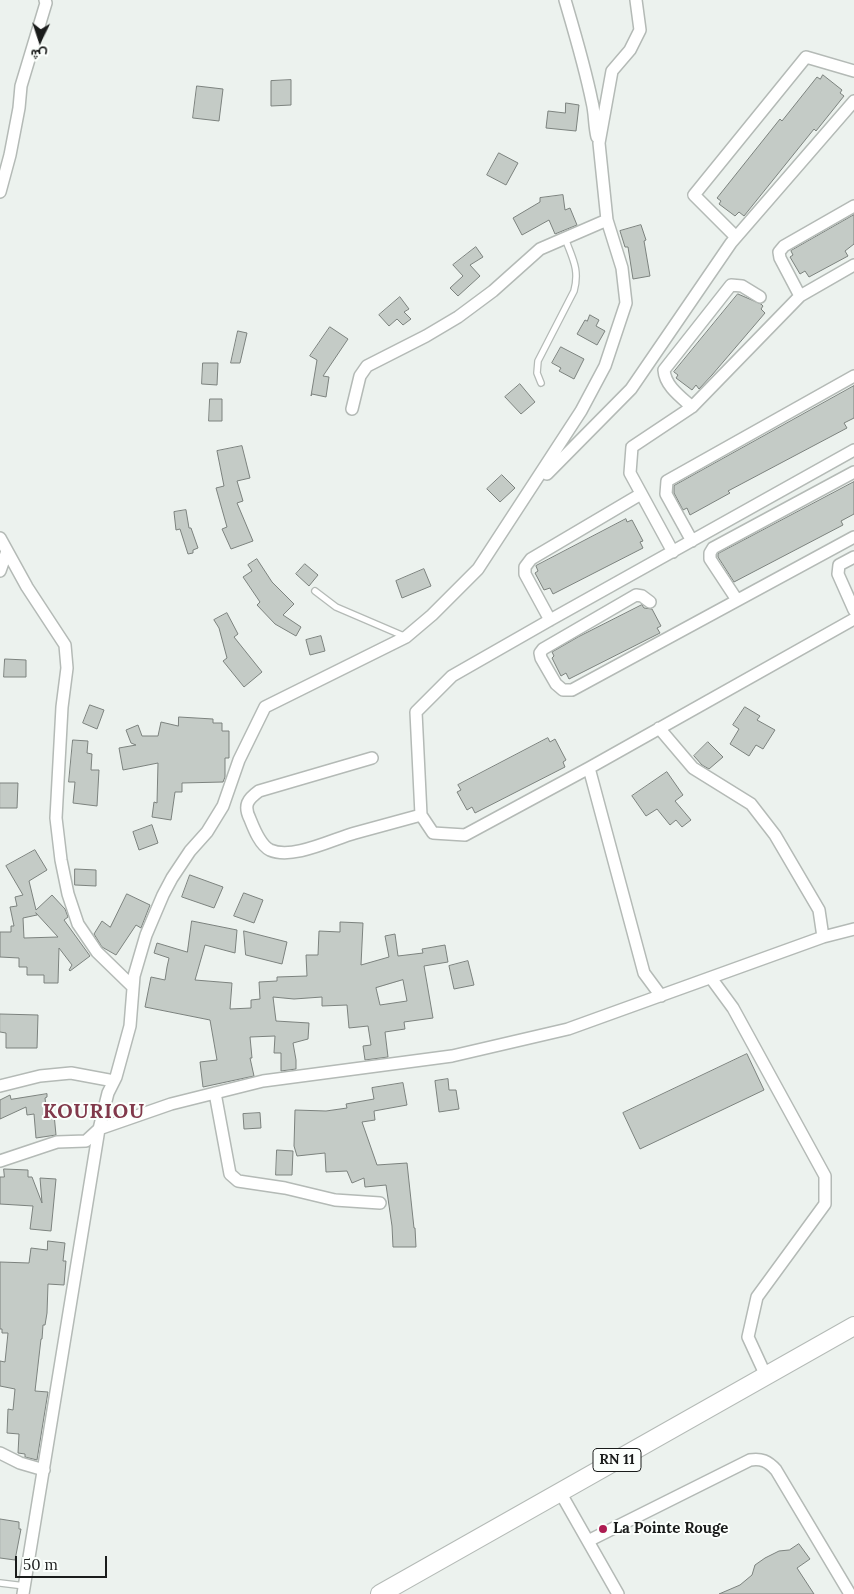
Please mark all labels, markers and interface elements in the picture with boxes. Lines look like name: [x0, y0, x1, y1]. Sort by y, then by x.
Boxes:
north arrow: [15, 15, 65, 65]
text: ش: [30, 45, 48, 65]
district label: KOURIOU: [42, 1100, 146, 1124]
road number: RN 11: [593, 1448, 641, 1472]
place label: La Pointe Rouge: [613, 1520, 728, 1538]
marker: La Pointe Rouge: [597, 1523, 609, 1535]
scale bar: [18, 1546, 110, 1578]
text: 50 m: [23, 1555, 58, 1574]

